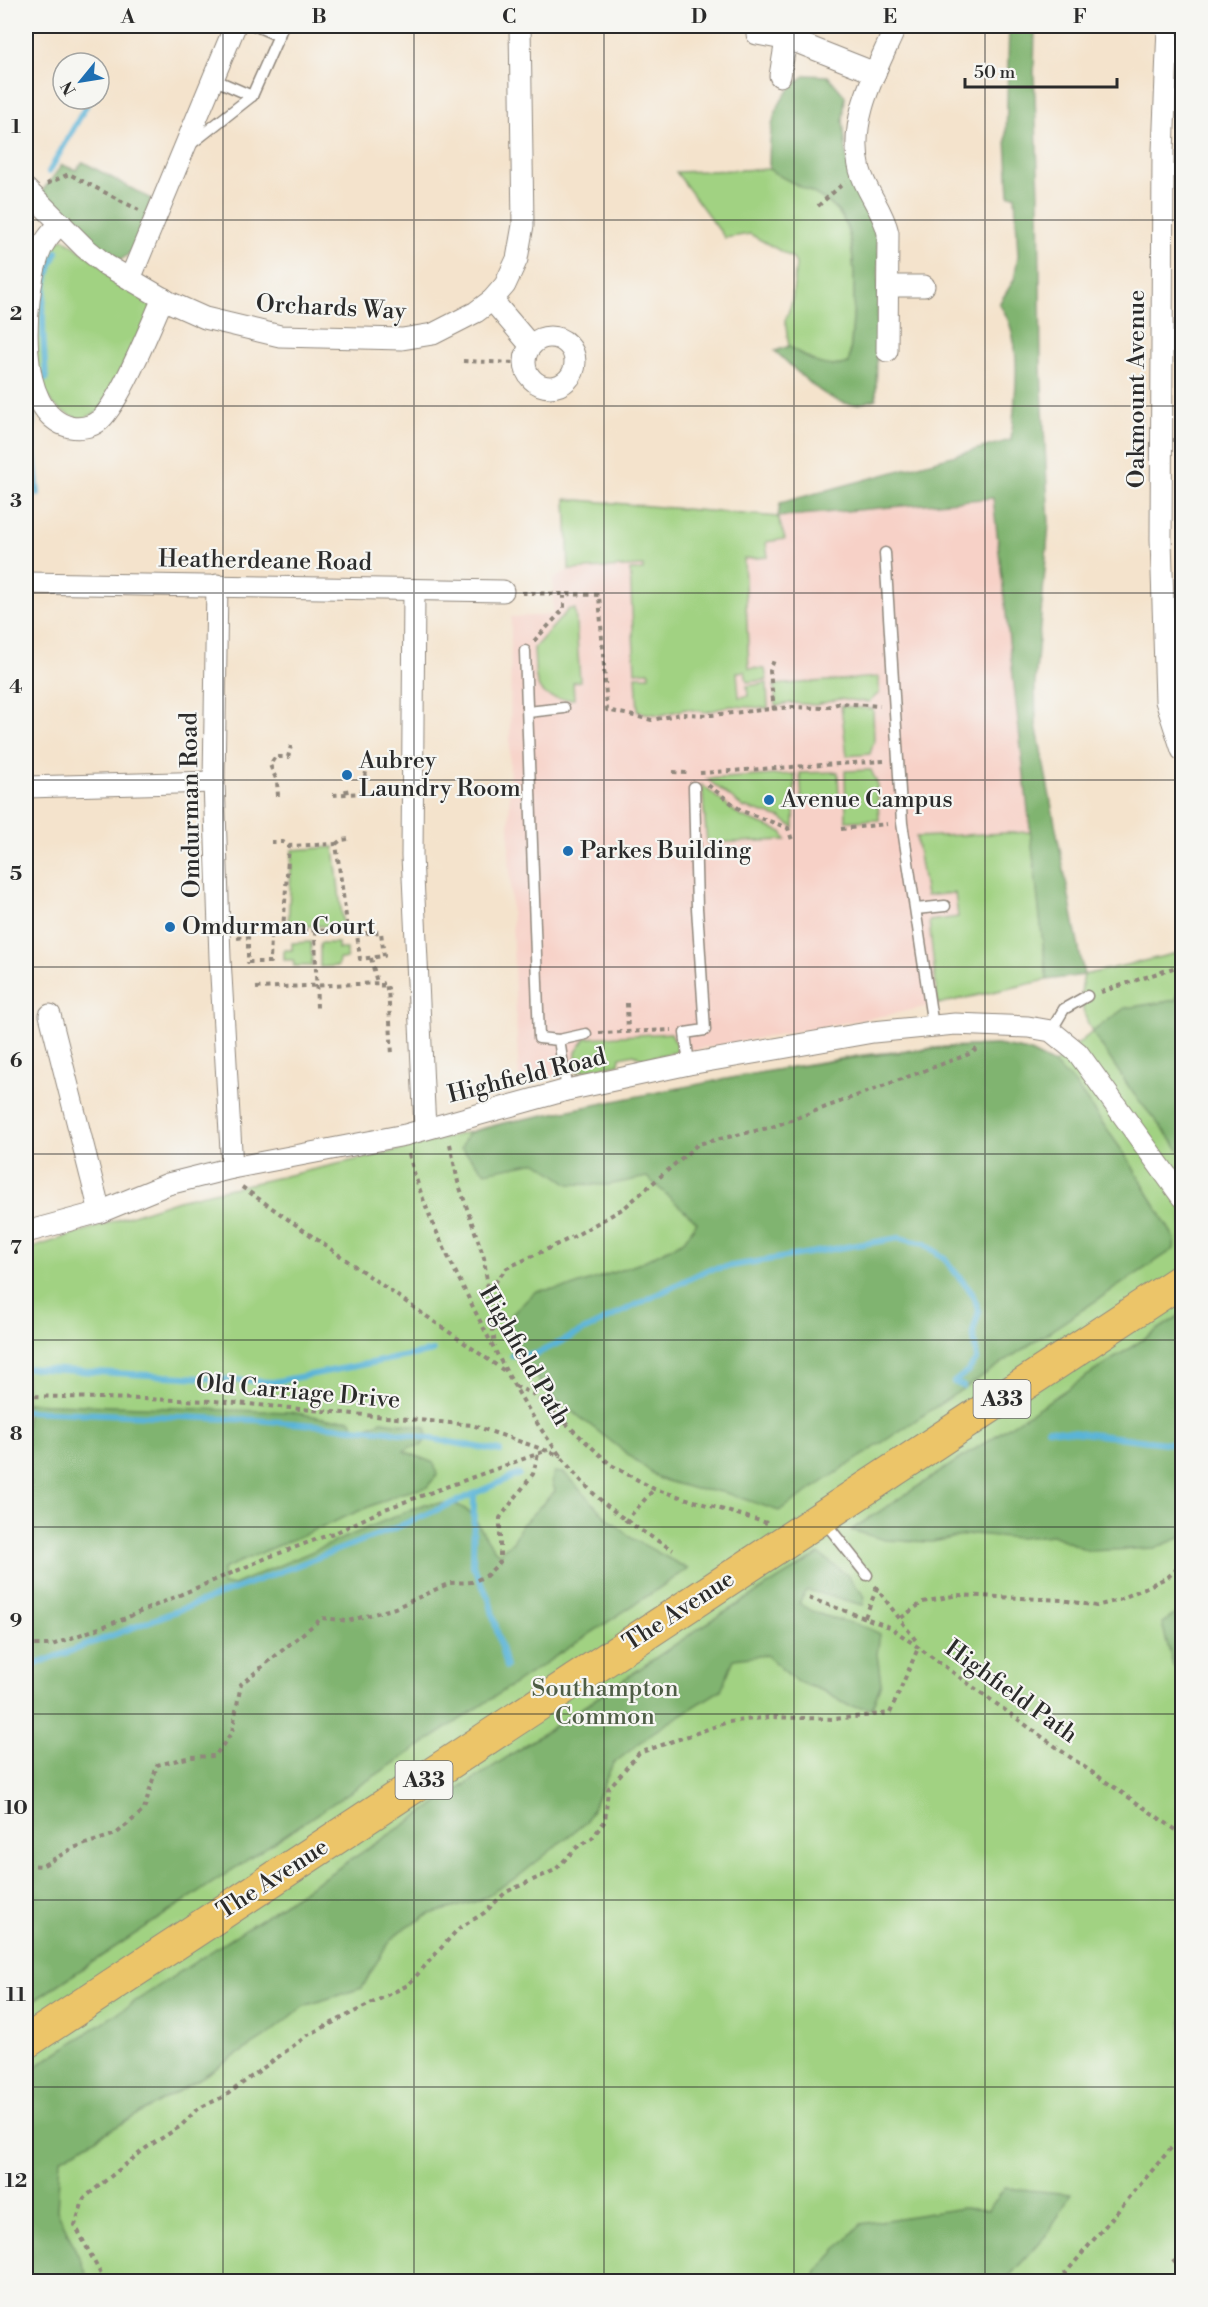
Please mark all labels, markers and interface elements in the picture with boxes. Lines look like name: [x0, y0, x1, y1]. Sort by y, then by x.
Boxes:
text: A: [120, 5, 136, 30]
text: B: [311, 5, 327, 30]
text: C: [502, 5, 516, 30]
text: D: [691, 5, 707, 30]
text: E: [883, 5, 897, 30]
text: F: [1073, 5, 1087, 30]
north arrow: [51, 51, 111, 111]
scale bar: [965, 51, 1116, 89]
text: 50 m: [974, 61, 1016, 84]
text: N: [57, 77, 81, 98]
text: 1: [11, 115, 21, 140]
street label: Orchards Way: [255, 289, 407, 327]
street label: Oakmount Avenue: [1122, 290, 1152, 488]
text: 2: [10, 302, 22, 327]
text: 3: [10, 489, 22, 514]
street label: Heatherdeane Road: [158, 544, 373, 578]
text: 4: [9, 675, 23, 700]
street label: Omdurman Road: [174, 711, 208, 898]
place label: Aubrey Laundry Room: [358, 746, 521, 804]
marker: Aubrey Laundry Room: [340, 768, 354, 782]
place label: Avenue Campus: [780, 785, 953, 815]
marker: Avenue Campus: [762, 793, 776, 807]
place label: Parkes Building: [580, 836, 752, 866]
marker: Parkes Building: [561, 844, 575, 858]
text: 5: [10, 862, 22, 887]
place label: Omdurman Court: [182, 912, 376, 942]
marker: Omdurman Court: [163, 920, 177, 934]
street label: Highfield Road: [445, 1042, 610, 1110]
text: 6: [10, 1049, 23, 1074]
text: 7: [10, 1236, 22, 1261]
street label: Highfield Path: [472, 1281, 576, 1431]
street label: Old Carriage Drive: [195, 1368, 401, 1416]
road number: A33: [974, 1380, 1030, 1418]
text: 8: [10, 1422, 23, 1447]
street label: The Avenue: [618, 1564, 740, 1658]
text: 9: [10, 1609, 22, 1634]
street label: Highfield Path: [939, 1634, 1083, 1750]
park label: Southampton Common: [532, 1674, 678, 1732]
road number: A33: [396, 1761, 452, 1799]
text: 10: [4, 1796, 28, 1821]
street label: The Avenue: [212, 1832, 334, 1926]
text: 11: [6, 1983, 26, 2008]
text: 12: [5, 2169, 27, 2194]

